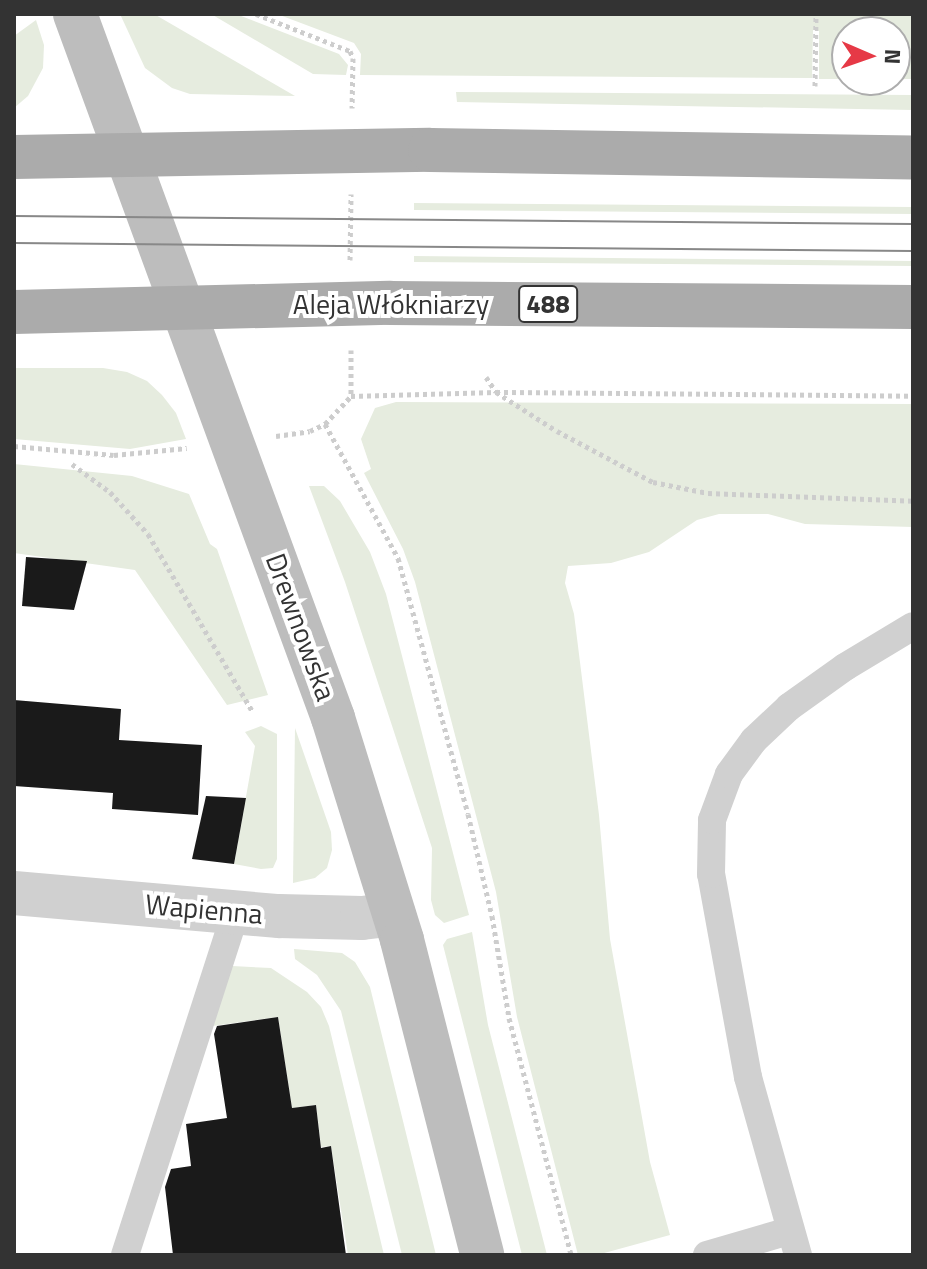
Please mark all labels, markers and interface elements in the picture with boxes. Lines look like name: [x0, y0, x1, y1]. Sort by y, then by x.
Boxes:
north arrow: [831, 16, 911, 96]
text: N: [876, 49, 910, 65]
road number: 488: [518, 282, 578, 326]
street label: Aleja Włókniarzy: [293, 287, 489, 321]
street label: Drewnowska: [259, 549, 343, 705]
street label: Wapienna: [144, 887, 264, 931]

